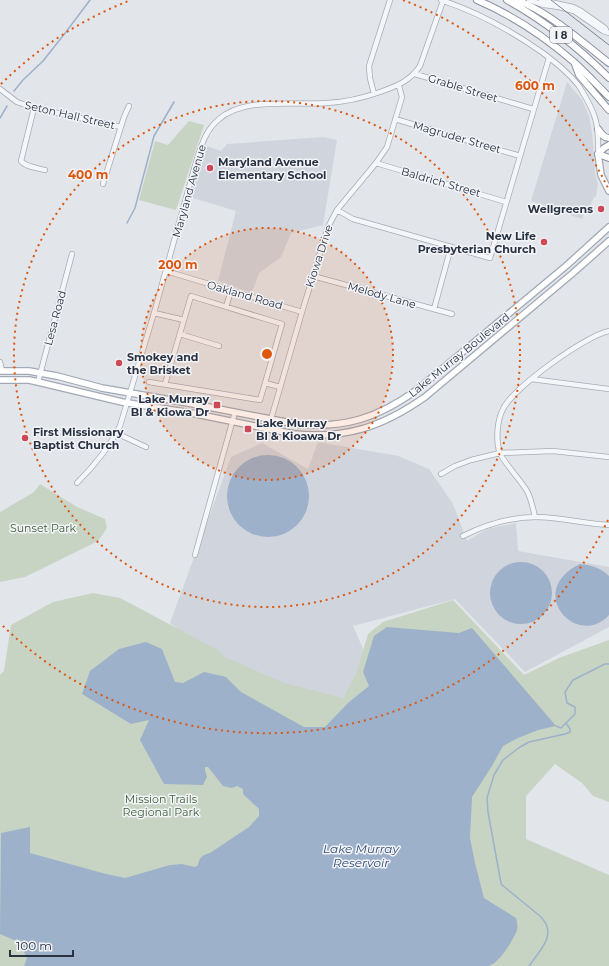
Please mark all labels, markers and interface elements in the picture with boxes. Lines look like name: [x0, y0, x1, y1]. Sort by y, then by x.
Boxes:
road number: I 8: [550, 27, 572, 43]
street label: Grable Street: [426, 71, 500, 105]
text: 600 m: [515, 78, 555, 93]
street label: Seton Hall Street: [23, 98, 117, 132]
street label: Magruder Street: [411, 118, 503, 156]
street label: Maryland Avenue: [169, 143, 209, 239]
place label: Maryland Avenue Elementary School: [218, 155, 326, 182]
marker: Maryland Avenue Elementary School: [205, 163, 215, 173]
street label: Baldrich Street: [400, 164, 483, 200]
text: 400 m: [68, 167, 108, 182]
place label: Wellgreens: [528, 202, 593, 216]
marker: Wellgreens: [596, 204, 606, 214]
street label: Kiowa Drive: [302, 223, 336, 289]
place label: New Life Presbyterian Church: [418, 229, 536, 256]
marker: New Life Presbyterian Church: [539, 237, 549, 247]
text: 200 m: [158, 257, 198, 272]
street label: Oakland Road: [205, 277, 285, 313]
street label: Melody Lane: [346, 279, 418, 312]
street label: Lesa Road: [41, 289, 69, 347]
street label: Lake Murray Boulevard: [406, 310, 512, 400]
centre of rings: [260, 347, 274, 361]
place label: Smokey and the Brisket: [127, 350, 198, 377]
marker: Smokey and the Brisket: [114, 358, 124, 368]
place label: Lake Murray Bl & Kiowa Dr: [131, 392, 209, 419]
marker: Lake Murray Bl & Kiowa Dr: [212, 400, 222, 410]
place label: Lake Murray Bl & Kioawa Dr: [256, 416, 341, 443]
marker: Lake Murray Bl & Kioawa Dr: [243, 424, 253, 434]
place label: First Missionary Baptist Church: [33, 425, 124, 452]
marker: First Missionary Baptist Church: [20, 433, 30, 443]
park label: Sunset Park: [10, 521, 76, 535]
park label: Mission Trails Regional Park: [123, 792, 200, 819]
water label: Lake Murray Reservoir: [323, 841, 400, 870]
scale bar: [10, 932, 73, 958]
text: 100 m: [16, 938, 52, 953]

